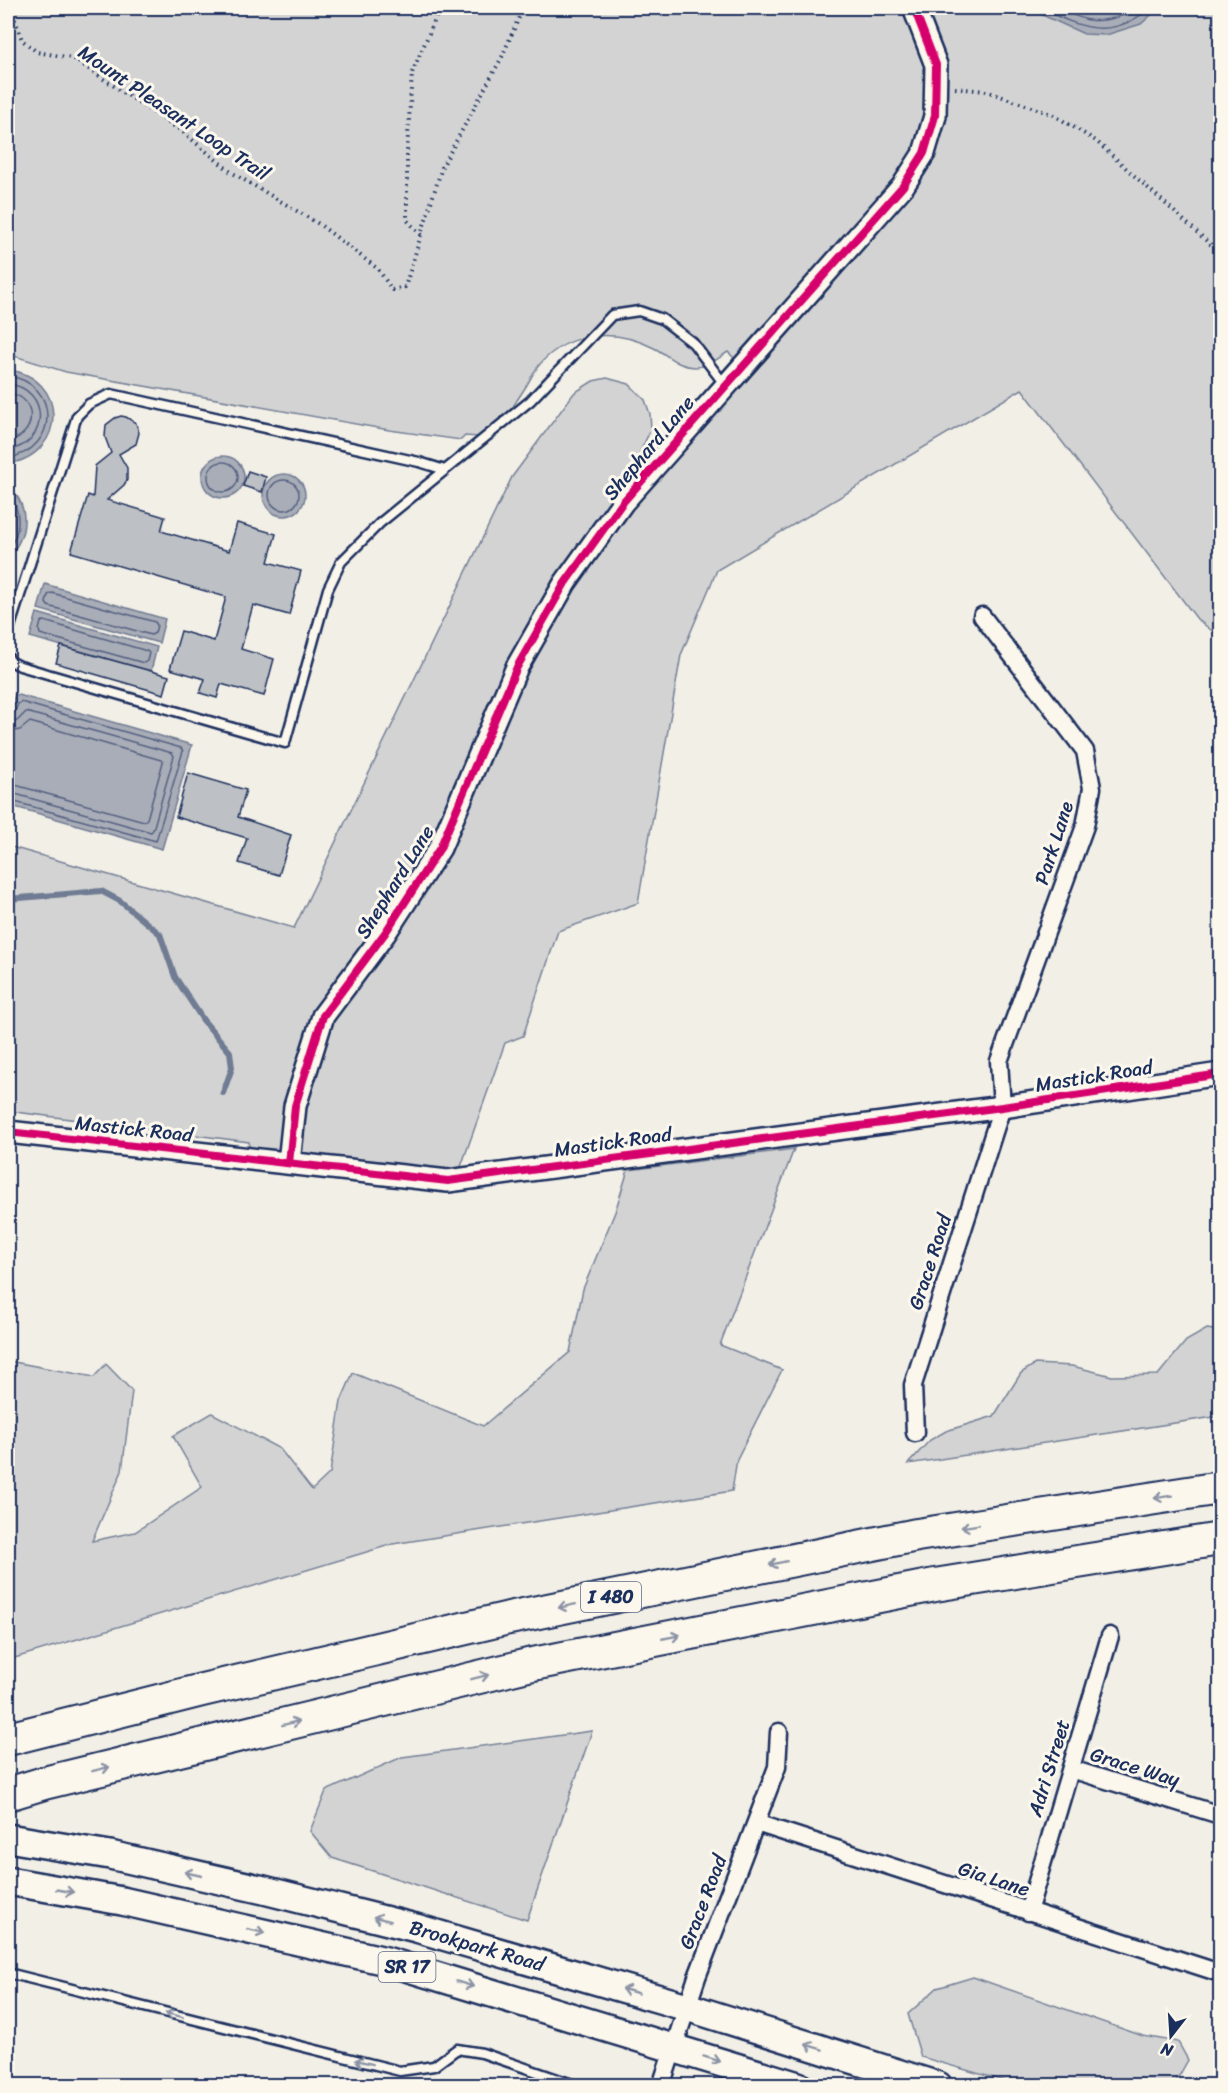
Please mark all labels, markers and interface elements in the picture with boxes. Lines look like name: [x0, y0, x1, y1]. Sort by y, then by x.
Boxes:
street label: Mount Pleasant Loop Trail: [71, 35, 278, 191]
street label: Shephard Lane: [594, 387, 704, 509]
street label: Park Lane: [1024, 796, 1084, 889]
street label: Shephard Lane: [346, 818, 444, 946]
street label: Mastick Road: [1033, 1049, 1157, 1103]
street label: Mastick Road: [73, 1105, 196, 1153]
street label: Mastick Road: [552, 1116, 675, 1168]
street label: Grace Road: [898, 1208, 962, 1314]
one-way arrow: [1153, 1491, 1173, 1502]
one-way arrow: [961, 1521, 980, 1532]
one-way arrow: [769, 1558, 789, 1569]
road number: I 480: [581, 1582, 641, 1612]
one-way arrow: [558, 1601, 577, 1612]
one-way arrow: [661, 1631, 680, 1642]
one-way arrow: [470, 1670, 489, 1682]
street label: Adri Street: [1017, 1715, 1080, 1822]
one-way arrow: [281, 1717, 300, 1729]
street label: Grace Way: [1086, 1737, 1185, 1797]
one-way arrow: [92, 1763, 111, 1775]
street label: Grace Road: [669, 1848, 738, 1954]
street label: Gia Lane: [954, 1851, 1034, 1907]
one-way arrow: [184, 1868, 203, 1879]
one-way arrow: [55, 1886, 74, 1897]
street label: Brookpark Road: [405, 1910, 550, 1982]
one-way arrow: [373, 1913, 392, 1925]
one-way arrow: [246, 1926, 265, 1937]
road number: SR 17: [378, 1952, 436, 1982]
one-way arrow: [455, 1979, 474, 1990]
one-way arrow: [621, 1985, 640, 1996]
north arrow: [1141, 2006, 1201, 2066]
one-way arrow: [165, 2008, 184, 2020]
text: N: [1156, 2034, 1177, 2066]
one-way arrow: [805, 2041, 824, 2052]
one-way arrow: [702, 2054, 721, 2065]
one-way arrow: [355, 2055, 374, 2067]

